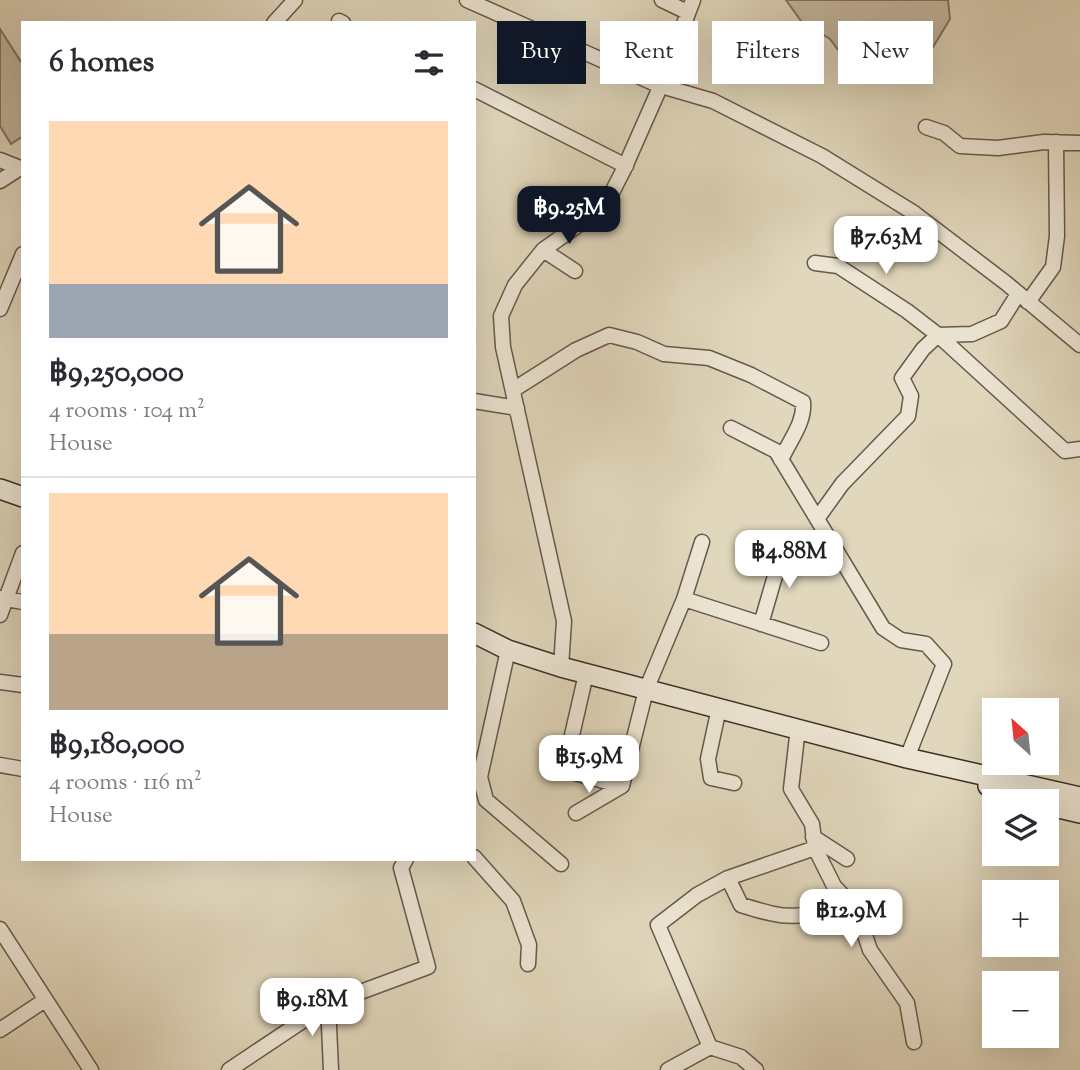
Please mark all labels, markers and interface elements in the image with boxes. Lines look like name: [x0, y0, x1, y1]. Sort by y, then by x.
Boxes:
chip: Buy: [497, 21, 586, 84]
chip: Rent: [600, 21, 698, 84]
chip: Filters: [712, 21, 824, 84]
chip: New: [838, 21, 933, 84]
text: 6 homes: [49, 42, 154, 85]
icon: filters: [410, 44, 448, 82]
icon: home: [186, 166, 312, 292]
pin: ฿9.25M: [512, 187, 626, 246]
text: ฿9.25M: [533, 192, 605, 225]
pin: ฿7.63M: [829, 216, 943, 276]
text: ฿7.63M: [850, 222, 922, 255]
text: ฿9,250,000: [49, 352, 184, 395]
text: 4 rooms · 104 m²: [49, 395, 205, 428]
text: House: [49, 428, 113, 461]
pin: ฿4.88M: [732, 530, 846, 590]
text: ฿4.88M: [751, 536, 827, 569]
icon: home: [186, 538, 312, 664]
north arrow: [982, 698, 1059, 775]
map controls: [982, 698, 1059, 1048]
text: ฿9,180,000: [49, 724, 185, 767]
pin: ฿15.9M: [532, 736, 646, 795]
text: ฿15.9M: [555, 741, 623, 774]
text: 4 rooms · 116 m²: [49, 767, 202, 800]
button: layers: [982, 789, 1059, 866]
text: House: [49, 800, 113, 833]
button: +: [982, 880, 1059, 957]
pin: ฿12.9M: [794, 890, 908, 949]
text: ฿12.9M: [816, 895, 886, 928]
button: −: [982, 971, 1059, 1048]
pin: ฿9.18M: [255, 978, 369, 1038]
text: ฿9.18M: [276, 984, 348, 1017]

